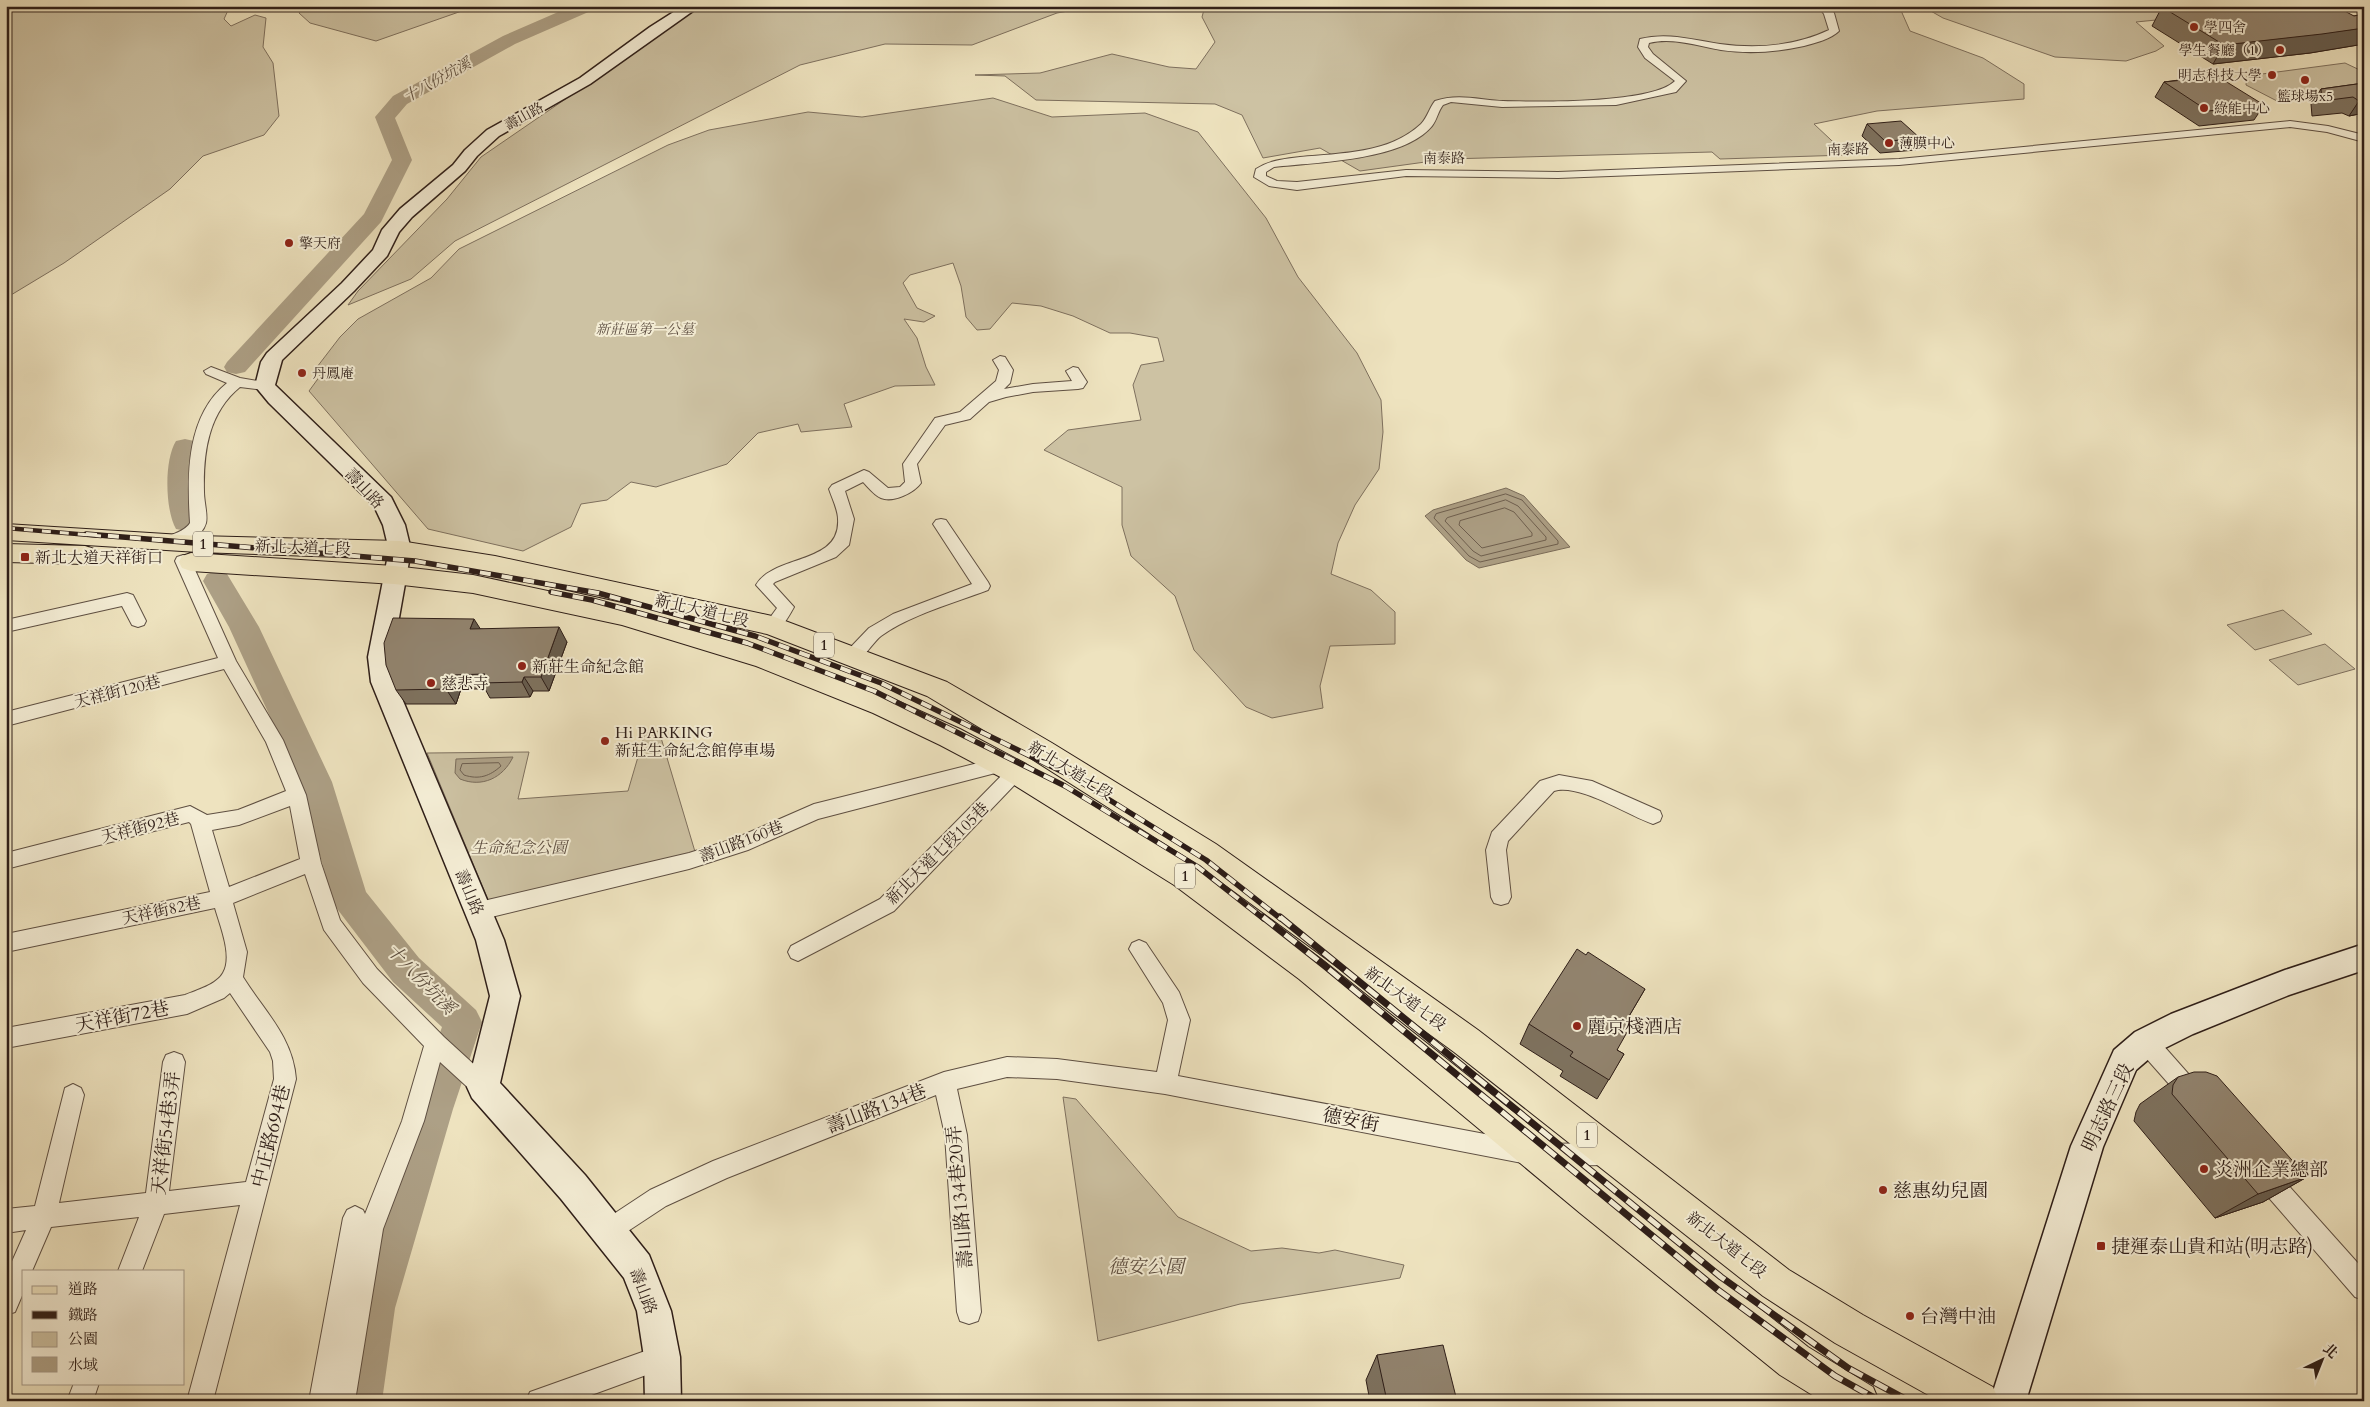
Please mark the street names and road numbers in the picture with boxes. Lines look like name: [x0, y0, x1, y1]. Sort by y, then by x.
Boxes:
street label: 壽山路: [501, 98, 547, 135]
street label: 南泰路: [1827, 139, 1869, 160]
street label: 南泰路: [1423, 149, 1465, 168]
street label: 壽山路: [340, 464, 389, 514]
road number: 1: [193, 532, 213, 556]
street label: 新北大道七段: [255, 535, 351, 561]
street label: 新北大道七段: [653, 589, 751, 632]
road number: 1: [814, 632, 834, 658]
street label: 天祥街120巷: [72, 671, 163, 713]
street label: 新北大道七段: [1024, 736, 1117, 806]
street label: 新北大道七段105巷: [882, 798, 994, 910]
street label: 天祥街92巷: [99, 808, 182, 848]
street label: 壽山路160巷: [696, 816, 787, 868]
road number: 1: [1175, 864, 1195, 888]
street label: 壽山路: [450, 866, 489, 919]
street label: 天祥街82巷: [120, 892, 203, 930]
street label: 新北大道七段: [1360, 962, 1451, 1036]
street label: 天祥街72巷: [73, 995, 172, 1039]
street label: 明志路三段: [2076, 1059, 2140, 1156]
street label: 天祥街54巷3弄: [146, 1070, 186, 1196]
street label: 壽山路134巷: [823, 1078, 930, 1140]
street label: 中正路694巷: [246, 1082, 296, 1190]
street label: 德安街: [1320, 1102, 1381, 1138]
road number: 1: [1577, 1122, 1597, 1148]
street label: 壽山路134巷20弄: [941, 1124, 979, 1270]
street label: 新北大道七段: [1682, 1207, 1771, 1283]
street label: 壽山路: [624, 1265, 662, 1318]

